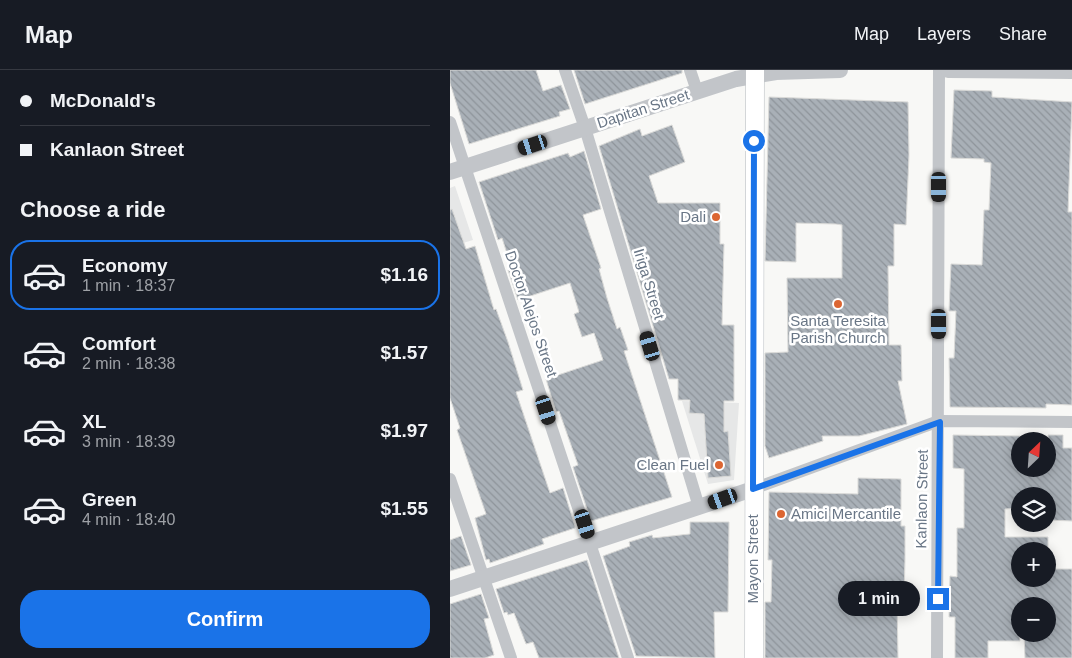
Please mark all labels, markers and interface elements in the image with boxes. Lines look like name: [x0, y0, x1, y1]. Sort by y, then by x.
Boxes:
text: Map: [25, 21, 73, 48]
text: Map: [854, 24, 889, 44]
text: Layers: [917, 24, 971, 44]
text: Share: [999, 24, 1047, 44]
street label: Dapitan Street: [595, 85, 692, 131]
text: McDonald's: [50, 90, 156, 111]
route start: [743, 130, 765, 152]
car: [516, 133, 549, 157]
text: Kanlaon Street: [50, 139, 184, 160]
car: [931, 172, 946, 202]
text: Choose a ride: [20, 197, 165, 222]
place label: Dali: [680, 208, 706, 225]
marker: Dali: [710, 211, 722, 223]
street label: Iriga Street: [631, 246, 669, 322]
street label: Doctor Alejos Street: [502, 248, 561, 380]
icon: car: [22, 253, 67, 298]
text: Economy: [82, 255, 168, 276]
text: $1.16: [380, 264, 428, 285]
text: 1 min · 18:37: [82, 277, 175, 294]
marker: Santa Teresita Parish Church: [832, 298, 844, 310]
car: [931, 309, 946, 339]
place label: Santa Teresita Parish Church: [790, 312, 886, 346]
car: [638, 329, 661, 363]
icon: car: [22, 331, 67, 376]
text: Comfort: [82, 333, 156, 354]
text: $1.57: [380, 342, 428, 363]
text: 2 min · 18:38: [82, 355, 175, 372]
car: [534, 393, 557, 427]
icon: car: [22, 409, 67, 454]
text: XL: [82, 411, 106, 432]
text: $1.97: [380, 420, 428, 441]
north arrow: [1011, 432, 1056, 478]
map controls: [1011, 432, 1056, 642]
text: 3 min · 18:39: [82, 433, 175, 450]
street label: Kanlaon Street: [912, 448, 931, 549]
place label: Clean Fuel: [636, 456, 709, 473]
marker: Clean Fuel: [713, 459, 725, 471]
icon: car: [22, 487, 67, 532]
car: [706, 487, 739, 511]
button: layers: [1011, 487, 1056, 532]
text: Green: [82, 489, 137, 510]
text: $1.55: [380, 498, 428, 519]
place label: Amici Mercantile: [791, 505, 901, 522]
car: [573, 507, 596, 541]
marker: Amici Mercantile: [775, 508, 787, 520]
text: 4 min · 18:40: [82, 511, 175, 528]
street label: Mayon Street: [744, 514, 761, 604]
button: +: [1011, 542, 1056, 587]
callout: 1 min: [838, 582, 920, 616]
route end: [927, 588, 949, 610]
button: Confirm: [20, 590, 430, 648]
text: 1 min: [858, 590, 900, 607]
button: −: [1011, 597, 1056, 642]

